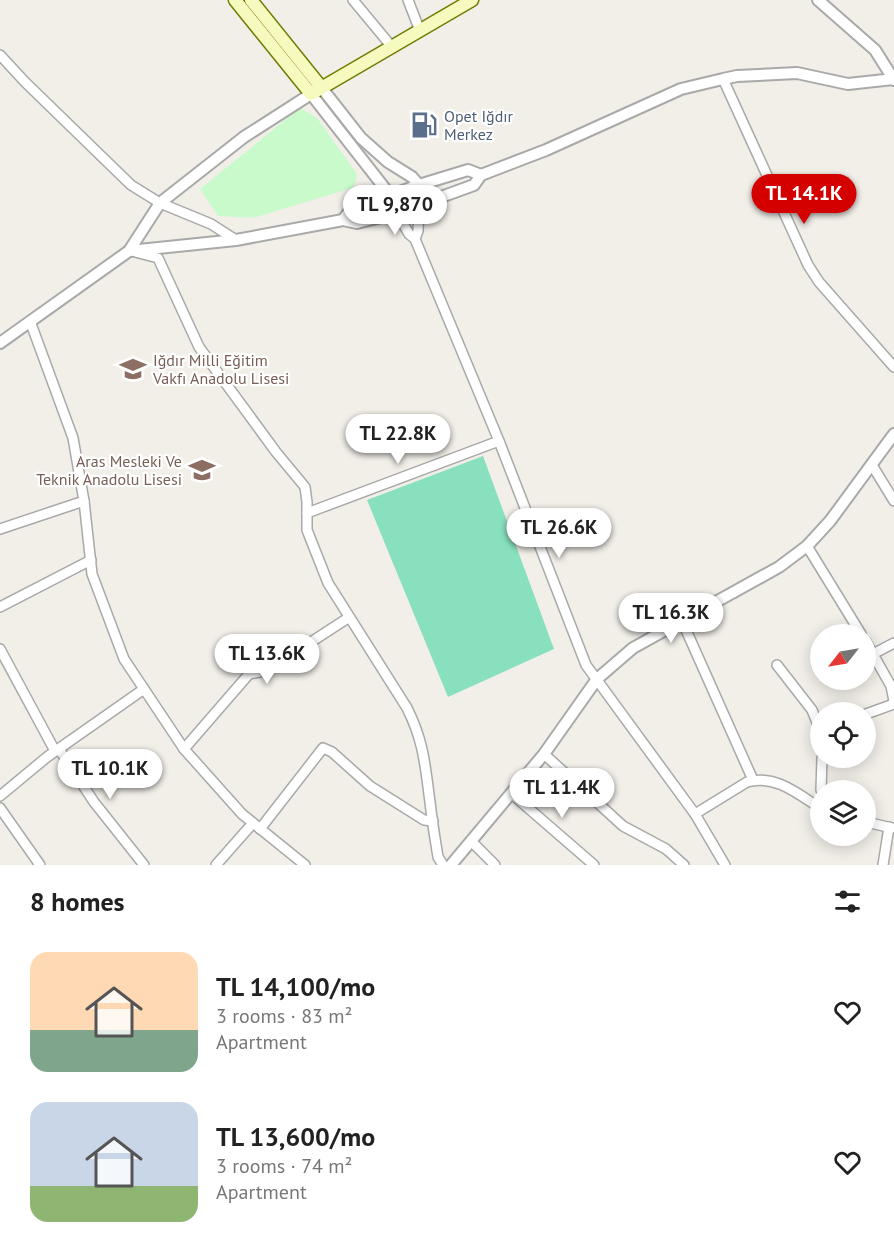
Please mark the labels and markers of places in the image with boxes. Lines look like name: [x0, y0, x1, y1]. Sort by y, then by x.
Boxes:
place label: Opet Iğdır Merkez: [444, 106, 514, 144]
fuel station icon: Opet Iğdır Merkez: [409, 110, 439, 140]
pin: TL 14.1K: [742, 174, 866, 225]
pin: TL 9,870: [333, 185, 457, 236]
place label: Iğdır Milli Eğitim Vakfı Anadolu Lisesi: [152, 350, 289, 388]
school or university icon: Iğdır Milli Eğitim Vakfı Anadolu Lisesi: [118, 354, 148, 384]
pin: TL 22.8K: [336, 414, 460, 465]
place label: Aras Mesleki Ve Teknik Anadolu Lisesi: [36, 451, 182, 489]
school or university icon: Aras Mesleki Ve Teknik Anadolu Lisesi: [187, 455, 217, 485]
pin: TL 26.6K: [497, 508, 621, 559]
pin: TL 16.3K: [609, 593, 733, 644]
pin: TL 13.6K: [205, 634, 329, 685]
pin: TL 10.1K: [48, 749, 172, 800]
pin: TL 11.4K: [500, 768, 624, 819]

